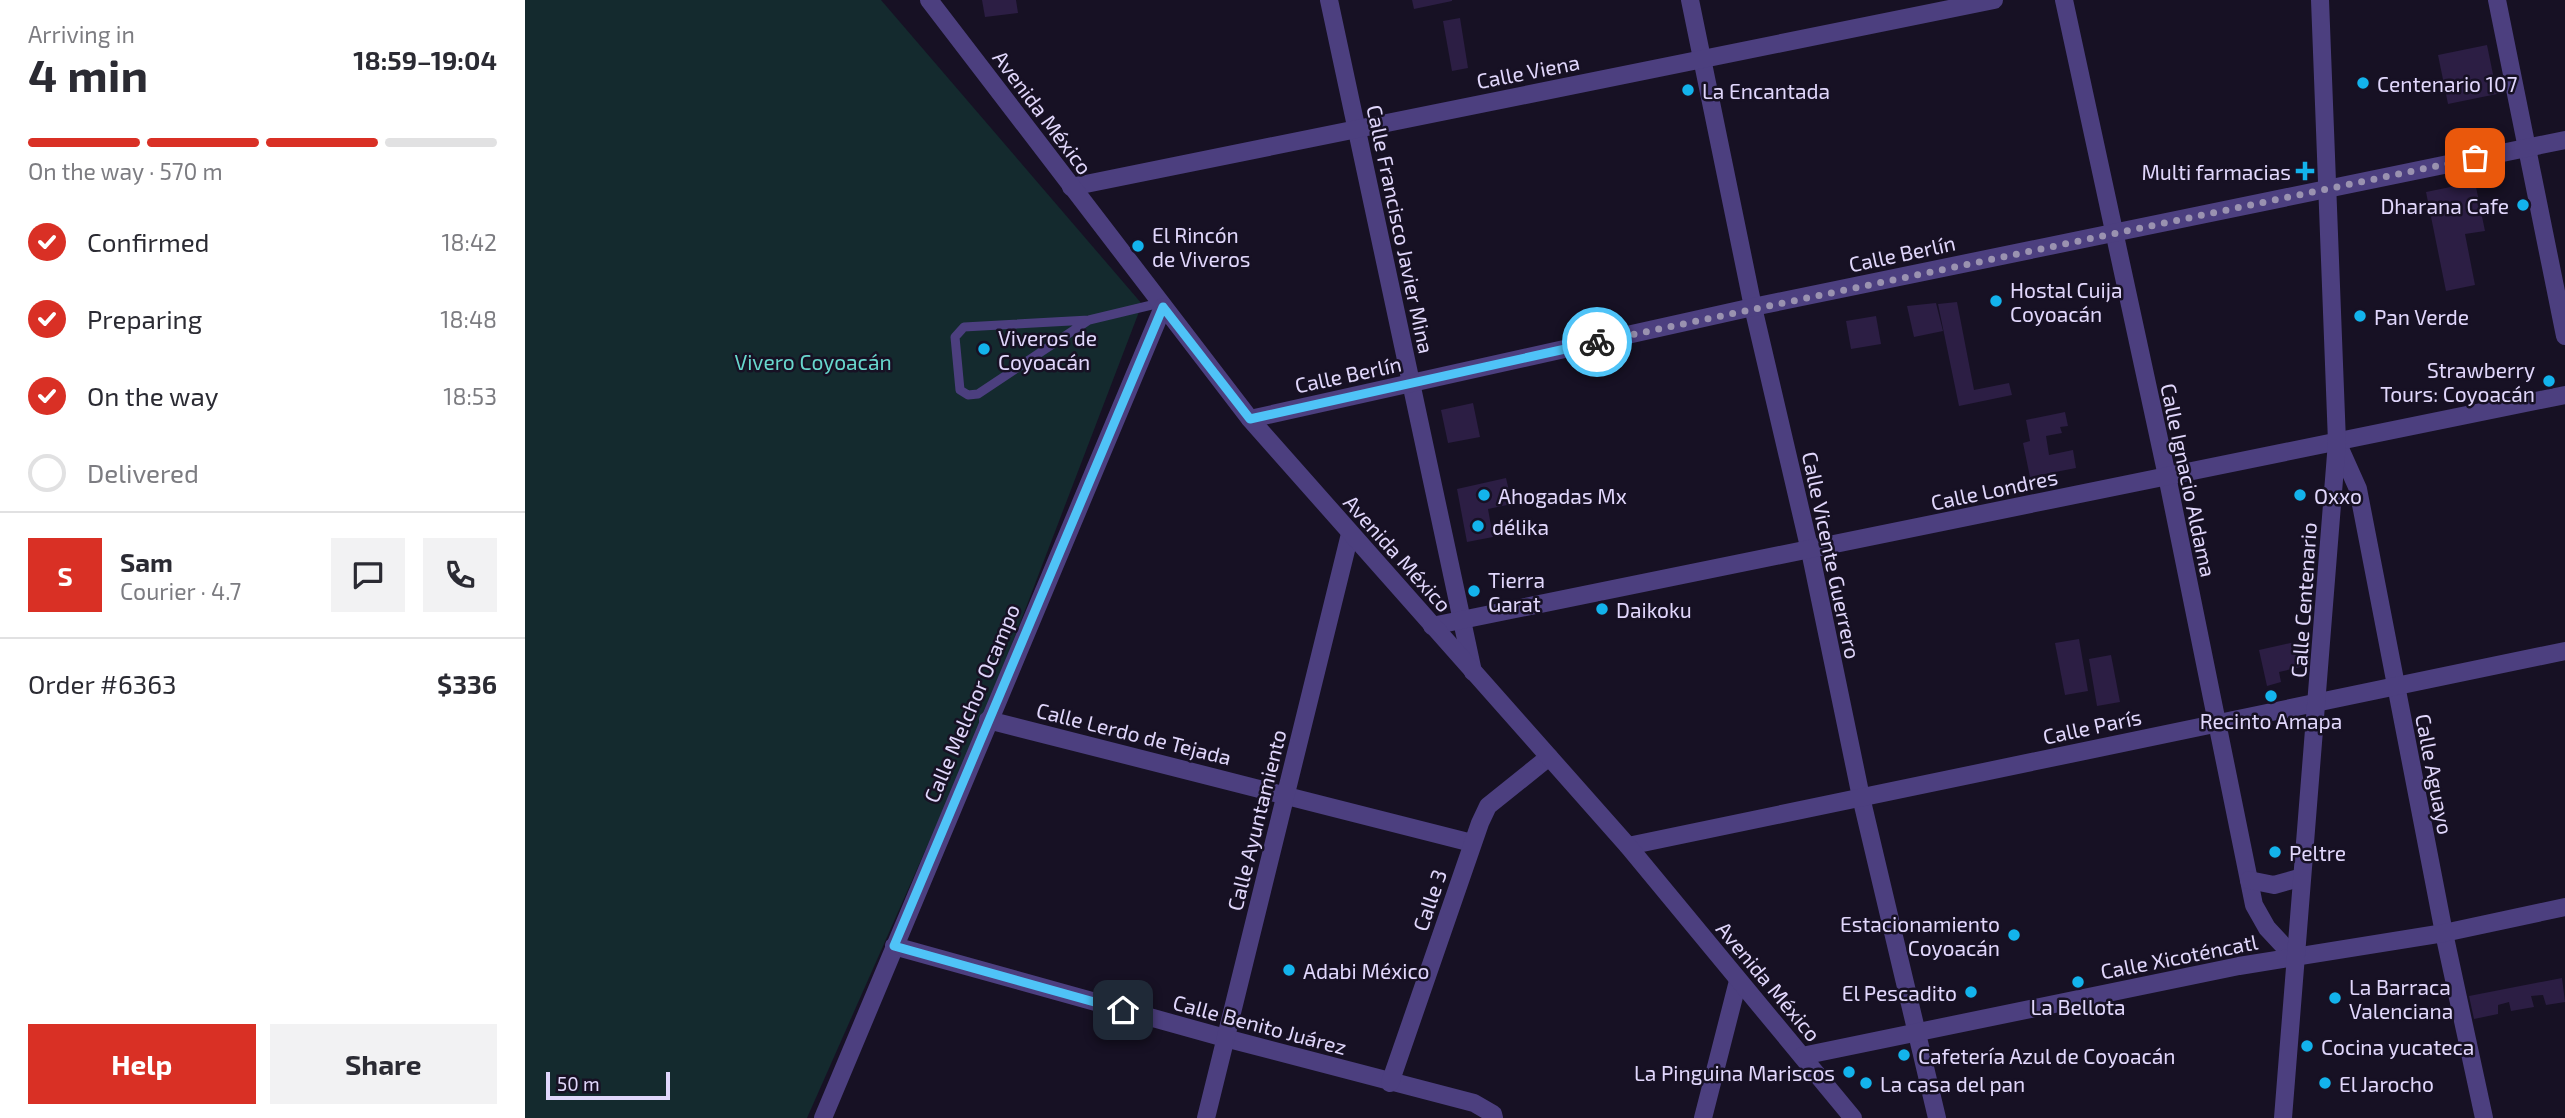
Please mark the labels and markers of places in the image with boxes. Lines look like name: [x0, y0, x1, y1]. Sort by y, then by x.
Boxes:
place label: Centenario 107: [2377, 71, 2518, 96]
marker: Centenario 107: [2355, 75, 2371, 91]
place label: La Encantada: [1702, 78, 1830, 103]
marker: La Encantada: [1680, 82, 1696, 98]
pin: [2445, 128, 2505, 188]
place label: Multi farmacias: [2141, 159, 2291, 184]
marker: Multi farmacias: [2297, 163, 2313, 179]
place label: Dharana Cafe: [2380, 193, 2509, 218]
marker: Dharana Cafe: [2515, 197, 2531, 213]
place label: El Rincón de Viveros: [1152, 222, 1251, 271]
marker: El Rincón de Viveros: [1130, 238, 1146, 254]
place label: Hostal Cuija Coyoacán: [2010, 277, 2122, 326]
marker: Hostal Cuija Coyoacán: [1988, 293, 2004, 309]
place label: Pan Verde: [2374, 304, 2469, 329]
marker: Pan Verde: [2352, 308, 2368, 324]
place label: Viveros de Coyoacán: [998, 325, 1097, 374]
marker: Viveros de Coyoacán: [976, 341, 992, 357]
place label: Strawberry Tours: Coyoacán: [2380, 357, 2535, 406]
marker: Strawberry Tours: Coyoacán: [2541, 373, 2557, 389]
place label: Ahogadas Mx: [1498, 483, 1627, 508]
place label: Oxxo: [2314, 483, 2362, 508]
marker: Ahogadas Mx: [1476, 487, 1492, 503]
marker: Oxxo: [2292, 487, 2308, 503]
place label: délika: [1492, 514, 1549, 539]
marker: délika: [1470, 518, 1486, 534]
place label: Tierra Garat: [1488, 567, 1545, 616]
marker: Tierra Garat: [1466, 583, 1482, 599]
place label: Daikoku: [1616, 597, 1692, 622]
marker: Daikoku: [1594, 601, 1610, 617]
marker: Recinto Amapa: [2263, 688, 2279, 704]
place label: Recinto Amapa: [2200, 708, 2342, 733]
place label: Peltre: [2289, 840, 2346, 865]
marker: Peltre: [2267, 844, 2283, 860]
place label: Estacionamiento Coyoacán: [1840, 911, 2000, 960]
marker: Estacionamiento Coyoacán: [2006, 927, 2022, 943]
place label: Adabi México: [1303, 958, 1430, 983]
marker: Adabi México: [1281, 962, 1297, 978]
marker: La Bellota: [2070, 974, 2086, 990]
place label: La Barraca Valenciana: [2349, 974, 2453, 1023]
pin: [1093, 980, 1153, 1040]
place label: El Pescadito: [1842, 980, 1957, 1005]
marker: El Pescadito: [1963, 984, 1979, 1000]
marker: La Barraca Valenciana: [2327, 990, 2343, 1006]
place label: La Bellota: [2030, 994, 2126, 1019]
place label: Cocina yucateca: [2321, 1034, 2474, 1059]
marker: Cocina yucateca: [2299, 1038, 2315, 1054]
place label: Cafetería Azul de Coyoacán: [1918, 1043, 2176, 1068]
marker: Cafetería Azul de Coyoacán: [1896, 1047, 1912, 1063]
place label: La Pinguina Mariscos: [1634, 1060, 1835, 1085]
marker: La Pinguina Mariscos: [1841, 1064, 1857, 1080]
place label: La casa del pan: [1880, 1071, 2025, 1096]
place label: El Jarocho: [2339, 1071, 2434, 1096]
marker: La casa del pan: [1858, 1075, 1874, 1091]
marker: El Jarocho: [2317, 1075, 2333, 1091]

